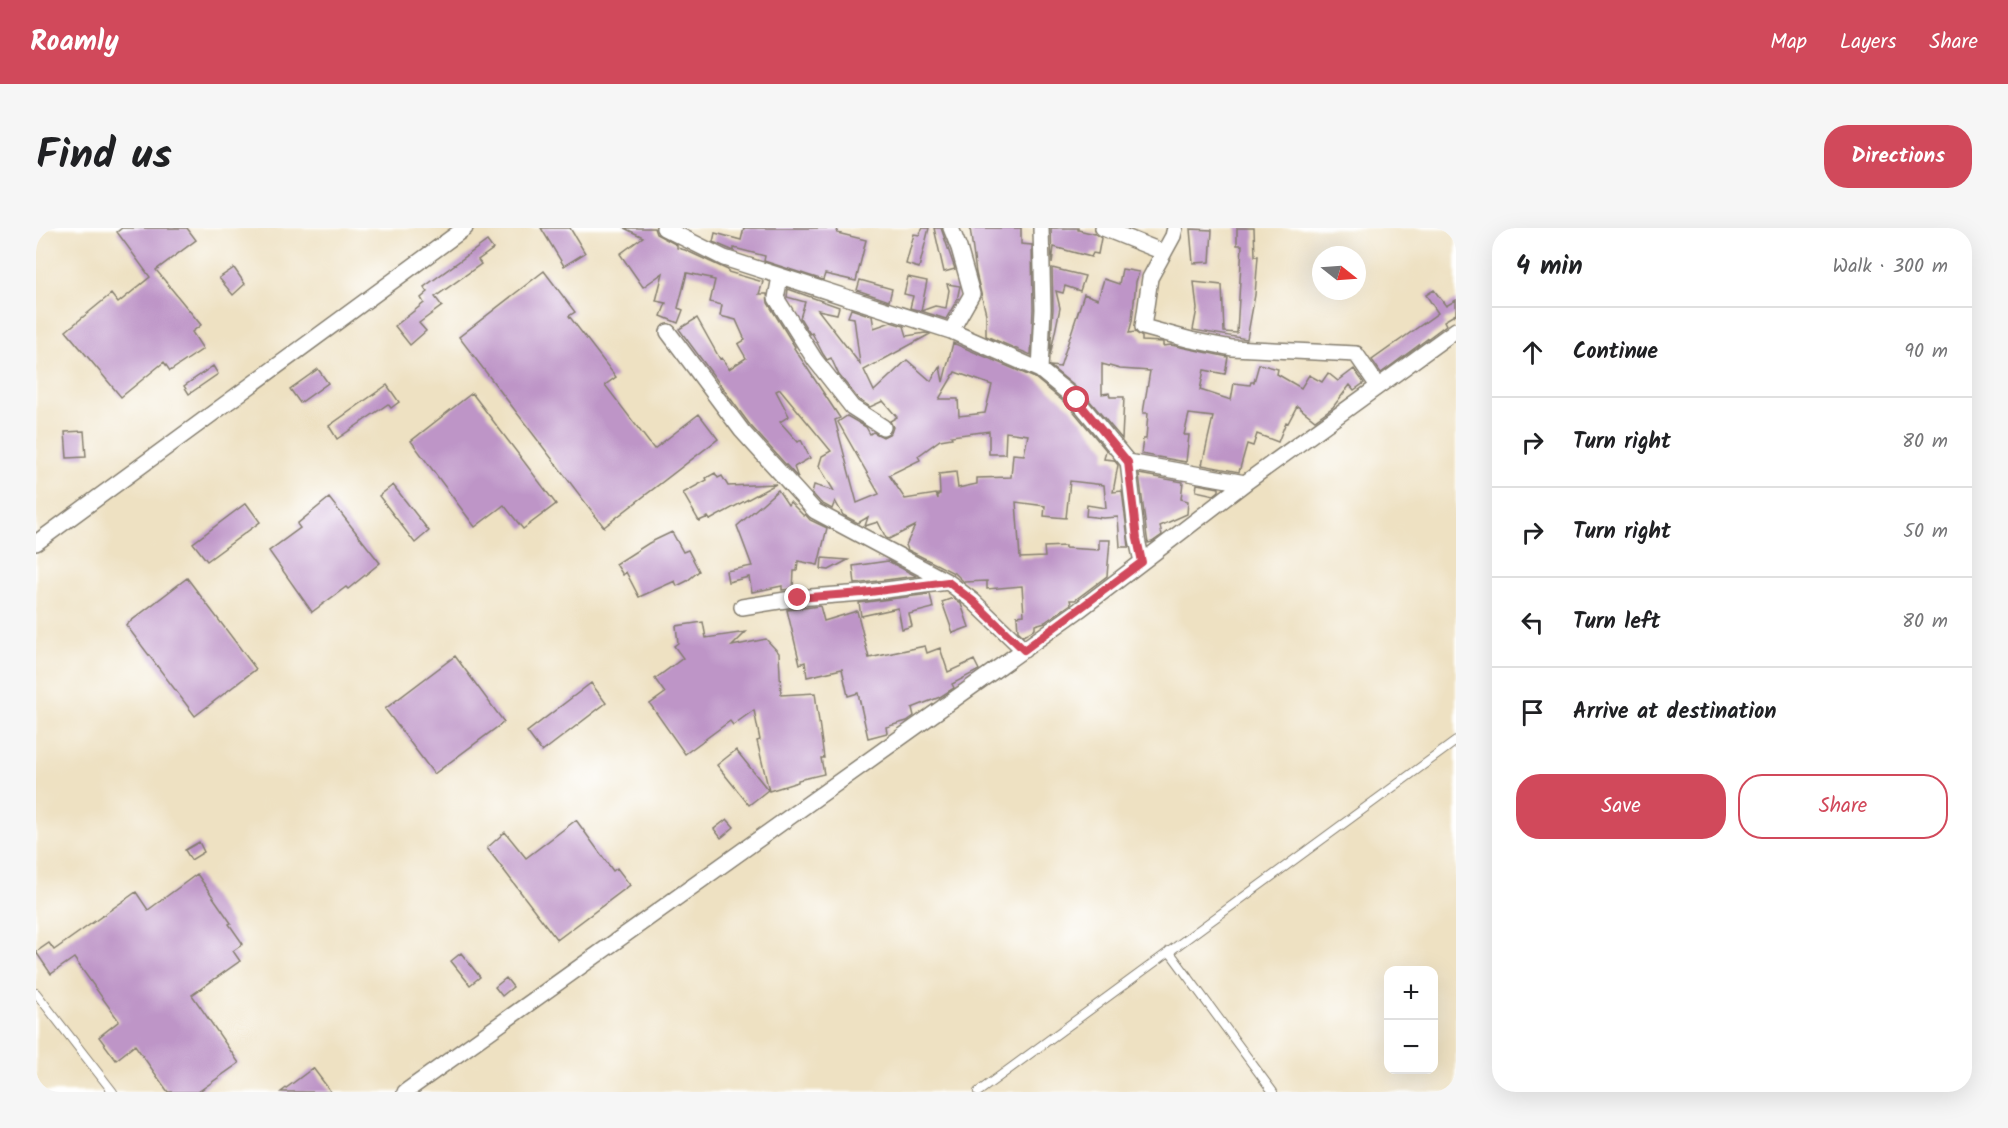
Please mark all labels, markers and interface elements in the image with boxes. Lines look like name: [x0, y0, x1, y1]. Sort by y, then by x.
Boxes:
text: Roamly: [30, 20, 119, 65]
text: Map: [1770, 26, 1807, 59]
text: Layers: [1840, 26, 1896, 59]
text: Share: [1929, 26, 1978, 59]
text: Find us: [36, 123, 172, 190]
button: Directions: [1824, 125, 1972, 188]
north arrow: [1312, 246, 1366, 300]
text: 4 min: [1516, 246, 1583, 288]
text: Walk · 300 m: [1833, 251, 1948, 283]
text: Continue: [1573, 335, 1658, 370]
icon: ahead: [1516, 336, 1549, 369]
text: 90 m: [1904, 336, 1948, 368]
route start: [1063, 386, 1089, 412]
text: Turn right: [1573, 425, 1671, 460]
icon: right: [1516, 426, 1549, 459]
text: 80 m: [1902, 426, 1948, 458]
text: Turn right: [1573, 515, 1671, 550]
icon: right: [1516, 516, 1549, 549]
text: 50 m: [1903, 516, 1948, 548]
route end: [784, 584, 810, 610]
text: Turn left: [1573, 605, 1660, 640]
icon: left: [1516, 606, 1549, 639]
text: 80 m: [1902, 606, 1948, 638]
text: Arrive at destination: [1573, 695, 1776, 730]
icon: arrive: [1516, 696, 1549, 729]
button: Save: [1516, 774, 1726, 839]
button: Share: [1738, 774, 1948, 839]
map controls: [1384, 966, 1438, 1074]
button: +: [1384, 966, 1438, 1020]
button: −: [1384, 1020, 1438, 1074]

